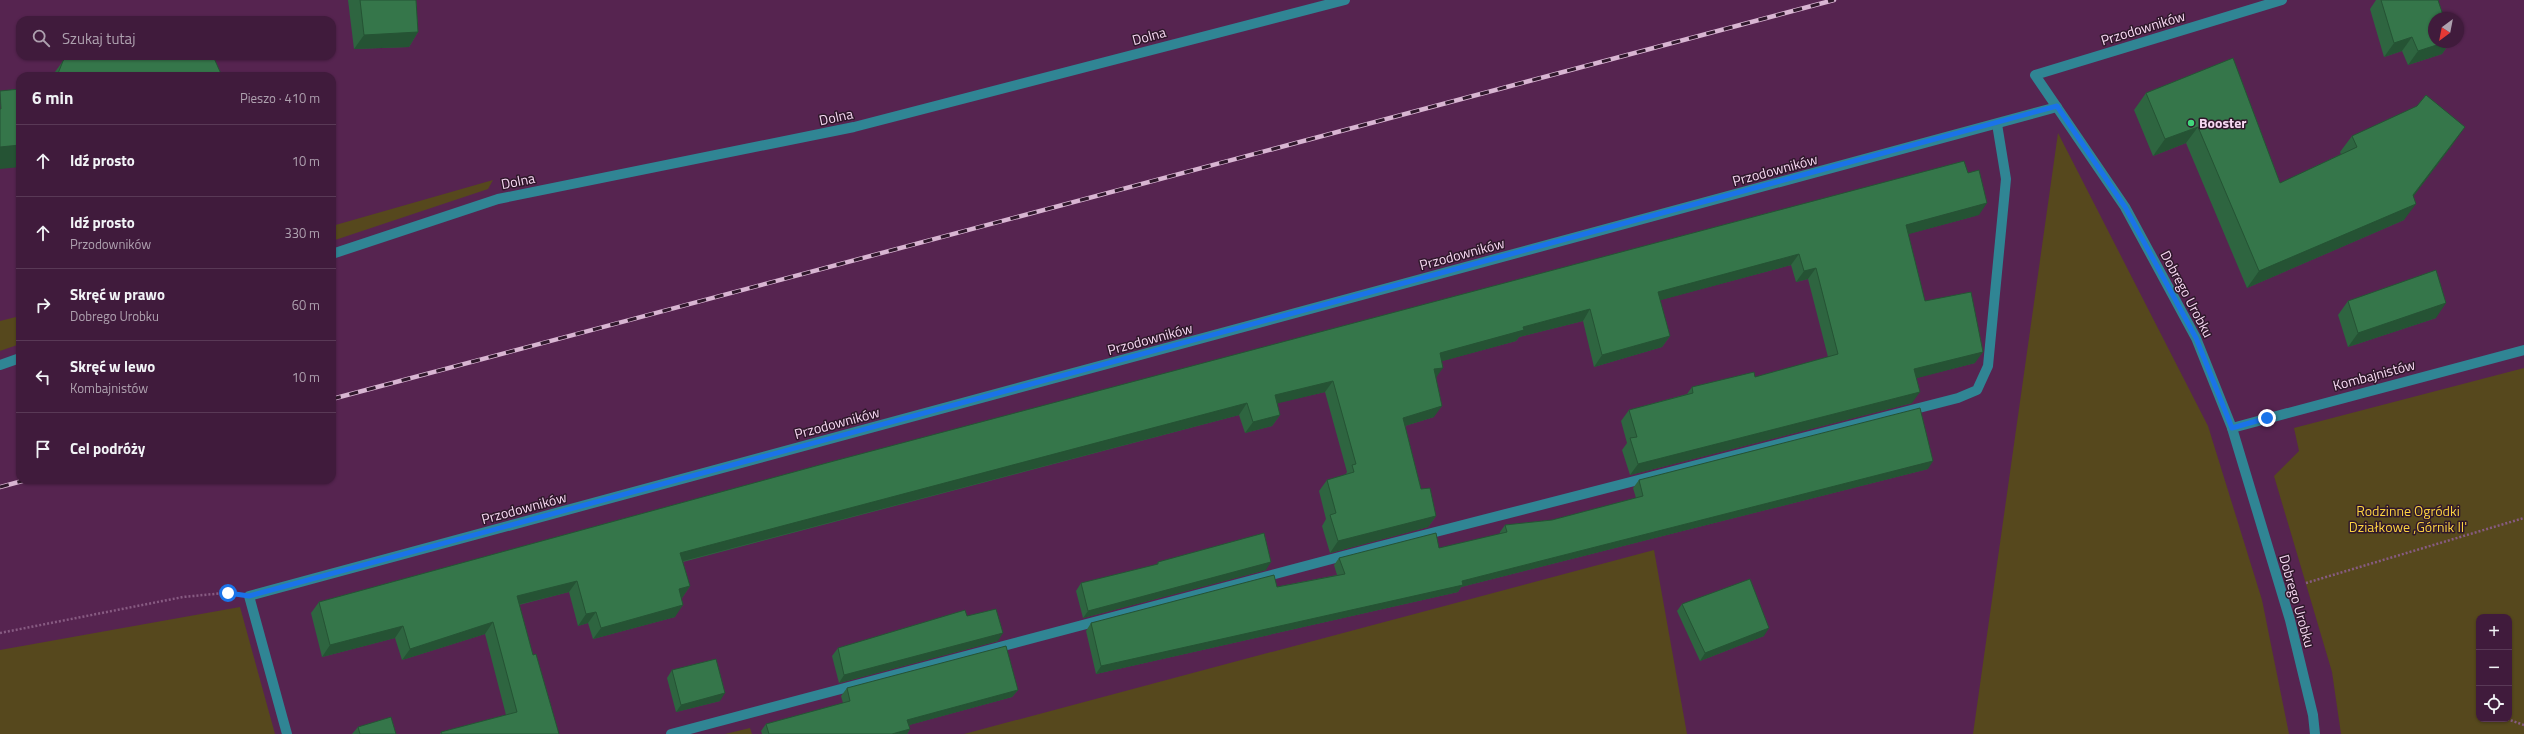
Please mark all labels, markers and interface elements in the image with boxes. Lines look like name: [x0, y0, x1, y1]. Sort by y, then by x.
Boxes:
street label: Przodowników: [2098, 5, 2188, 50]
north arrow: [2428, 12, 2464, 48]
search box: [16, 16, 336, 60]
street label: Dolna: [1130, 21, 1168, 50]
icon: search: [30, 27, 52, 49]
text: Szukaj tutaj: [62, 27, 135, 50]
text: 6 min: [32, 85, 73, 111]
text: Pieszo · 410 m: [240, 88, 320, 108]
street label: Dolna: [817, 103, 855, 130]
place label: Booster: [2199, 112, 2246, 133]
marker: Booster: [2186, 118, 2196, 128]
street label: Przodowników: [1730, 148, 1820, 191]
text: Idź prosto: [70, 149, 135, 172]
icon: ahead: [32, 150, 54, 172]
text: 10 m: [292, 151, 320, 171]
street label: Dolna: [499, 167, 537, 194]
text: Idź prosto: [70, 211, 135, 234]
icon: ahead: [32, 222, 54, 244]
text: 330 m: [284, 223, 320, 243]
street label: Przodowników: [1417, 232, 1507, 275]
text: Przodowników: [70, 234, 151, 254]
street label: Dobrego Urobku: [2156, 247, 2219, 341]
text: Skręć w prawo: [70, 283, 165, 306]
icon: right: [32, 294, 54, 316]
text: 60 m: [292, 295, 320, 315]
text: Dobrego Urobku: [70, 306, 159, 326]
street label: Przodowników: [1105, 317, 1195, 360]
street label: Kombajnistów: [2330, 353, 2418, 396]
text: Skręć w lewo: [70, 355, 155, 378]
icon: left: [32, 366, 54, 388]
text: 10 m: [292, 367, 320, 387]
text: Kombajnistów: [70, 378, 148, 398]
street label: Przodowników: [792, 401, 882, 444]
route end: [2258, 409, 2276, 427]
text: Cel podróży: [70, 437, 145, 460]
icon: arrive: [32, 438, 54, 460]
street label: Przodowników: [479, 486, 569, 529]
park label: Rodzinne Ogródki Działkowe ,Górnik II': [2349, 500, 2467, 537]
street label: Dobrego Urobku: [2274, 552, 2321, 650]
route start: [219, 584, 237, 602]
map controls: [2476, 614, 2512, 722]
button: +: [2476, 614, 2512, 650]
button: −: [2476, 650, 2512, 686]
button: locate: [2476, 686, 2512, 722]

